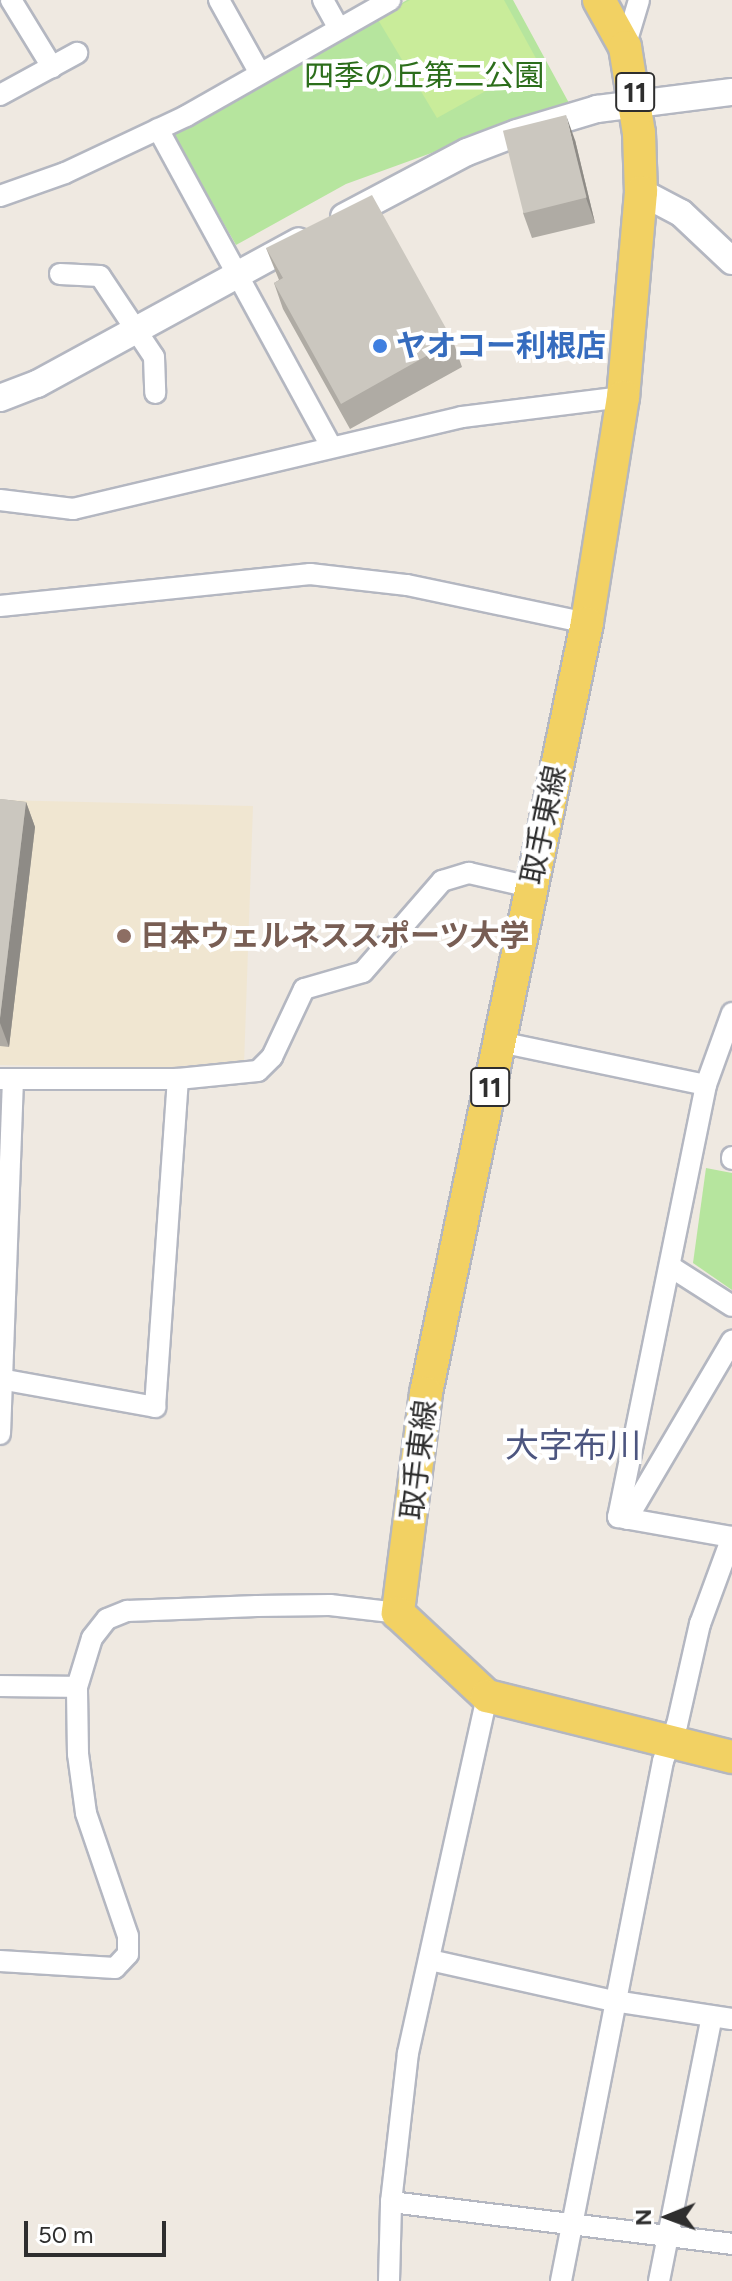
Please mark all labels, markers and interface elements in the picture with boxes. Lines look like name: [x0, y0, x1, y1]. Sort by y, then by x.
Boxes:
park label: 四季の丘第二公園: [304, 58, 544, 94]
road number: 11: [615, 68, 655, 116]
place label: ヤオコー利根店: [396, 328, 606, 364]
marker: ヤオコー利根店: [371, 337, 389, 355]
street label: 取手東線: [514, 763, 574, 887]
place label: 日本ウェルネススポーツ大学: [140, 918, 530, 954]
marker: 日本ウェルネススポーツ大学: [115, 927, 133, 945]
road number: 11: [470, 1063, 510, 1111]
street label: 取手東線: [394, 1398, 444, 1522]
district label: 大字布川: [505, 1426, 641, 1466]
north arrow: [628, 2177, 708, 2257]
scale bar: [28, 2205, 170, 2255]
text: N: [630, 2209, 657, 2226]
text: 50 m: [38, 2220, 94, 2249]

